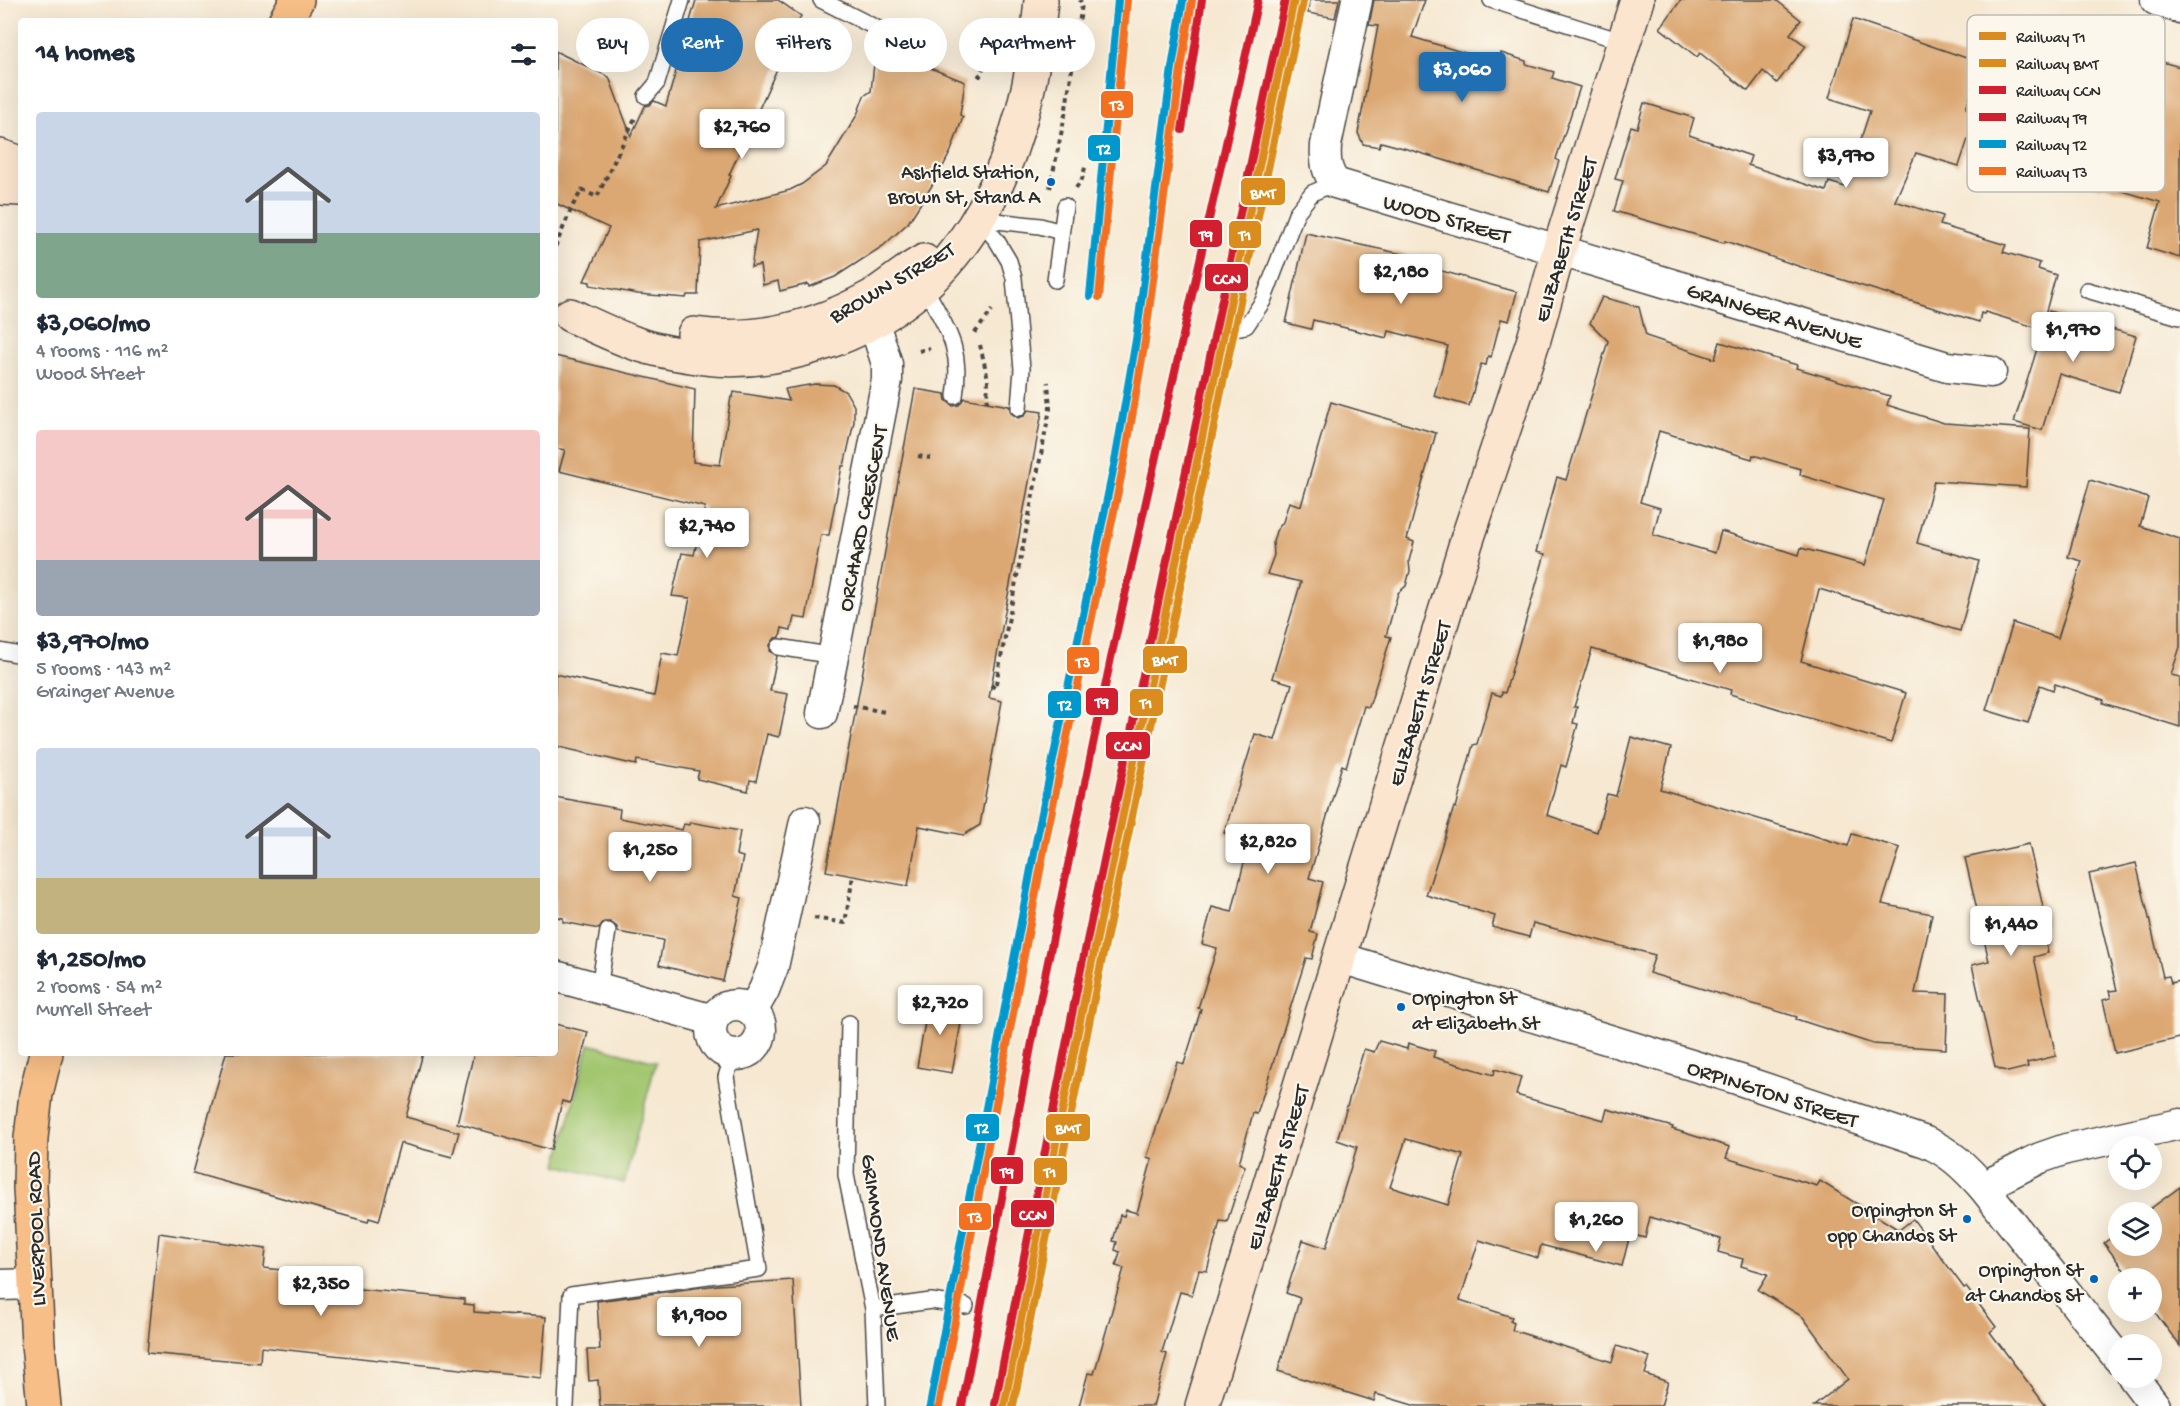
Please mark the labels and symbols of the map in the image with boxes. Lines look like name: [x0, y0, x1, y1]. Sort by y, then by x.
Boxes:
legend: [1967, 15, 2165, 192]
text: Railway T1: [2016, 30, 2086, 49]
pin: $3,060: [1413, 52, 1511, 103]
text: Railway BMT: [2016, 57, 2099, 76]
text: Railway CCN: [2016, 84, 2101, 103]
line badge: T3: [1100, 90, 1134, 119]
text: T3: [1108, 98, 1124, 117]
pin: $2,760: [693, 109, 791, 160]
text: Railway T9: [2016, 111, 2087, 130]
line badge: T2: [1087, 134, 1121, 162]
pin: $3,970: [1797, 138, 1895, 189]
text: Railway T2: [2016, 138, 2087, 157]
text: T2: [1095, 142, 1111, 161]
street label: ELIZABETH STREET: [1530, 153, 1606, 326]
place label: Ashfield Station, Brown St, Stand A: [887, 163, 1041, 211]
text: Railway T3: [2016, 165, 2088, 184]
marker: Ashfield Station, Brown St, Stand A: [1045, 176, 1057, 188]
line badge: BMT: [1240, 177, 1286, 206]
text: BMT: [1249, 186, 1278, 205]
street label: WOOD STREET: [1379, 190, 1514, 252]
line badge: T9: [1189, 219, 1223, 248]
line badge: T1: [1228, 220, 1262, 249]
text: T9: [1197, 228, 1213, 247]
text: T1: [1237, 228, 1251, 247]
street label: BROWN STREET: [825, 237, 962, 331]
pin: $2,180: [1352, 254, 1450, 305]
line badge: CCN: [1204, 263, 1249, 292]
text: CCN: [1212, 272, 1241, 291]
street label: GRAINGER AVENUE: [1683, 279, 1866, 357]
pin: $1,970: [2024, 312, 2122, 363]
street label: ORCHARD CRESCENT: [834, 422, 896, 614]
pin: $2,740: [658, 508, 756, 559]
street label: ELIZABETH STREET: [1384, 617, 1460, 790]
pin: $1,980: [1671, 623, 1769, 674]
line badge: BMT: [1142, 645, 1188, 674]
line badge: T3: [1066, 646, 1100, 675]
text: BMT: [1151, 653, 1180, 672]
text: T3: [1074, 655, 1090, 674]
line badge: T9: [1085, 687, 1119, 716]
line badge: T1: [1129, 688, 1164, 717]
line badge: T2: [1047, 690, 1082, 719]
text: T9: [1093, 695, 1109, 714]
text: T1: [1138, 696, 1152, 715]
text: T2: [1056, 698, 1072, 717]
line badge: CCN: [1105, 731, 1151, 760]
text: CCN: [1113, 739, 1142, 758]
pin: $2,820: [1219, 824, 1317, 875]
pin: $1,250: [601, 832, 699, 883]
pin: $1,440: [1962, 906, 2060, 957]
pin: $2,720: [891, 985, 989, 1036]
place label: Orpington St at Elizabeth St: [1412, 989, 1541, 1037]
marker: Orpington St at Elizabeth St: [1395, 1001, 1407, 1013]
street label: ORPINGTON STREET: [1683, 1056, 1862, 1136]
street label: ELIZABETH STREET: [1242, 1081, 1318, 1254]
line badge: T2: [965, 1113, 1000, 1142]
line badge: BMT: [1045, 1113, 1091, 1142]
text: T2: [973, 1121, 989, 1140]
text: BMT: [1054, 1121, 1083, 1140]
street label: LIVERPOOL ROAD: [22, 1150, 54, 1307]
street label: GRIMMOND AVENUE: [853, 1153, 905, 1344]
line badge: T9: [990, 1156, 1024, 1185]
line badge: T1: [1033, 1157, 1068, 1186]
text: T9: [998, 1165, 1014, 1184]
text: T1: [1042, 1165, 1056, 1184]
line badge: CCN: [1010, 1199, 1055, 1228]
place label: Orpington St opp Chandos St: [1827, 1201, 1958, 1249]
line badge: T3: [958, 1202, 992, 1231]
pin: $1,260: [1547, 1202, 1645, 1253]
text: CCN: [1018, 1208, 1047, 1227]
text: T3: [966, 1210, 982, 1229]
marker: Orpington St opp Chandos St: [1961, 1213, 1973, 1225]
place label: Orpington St at Chandos St: [1965, 1261, 2085, 1309]
pin: $2,350: [272, 1266, 370, 1317]
marker: Orpington St at Chandos St: [2088, 1273, 2100, 1285]
pin: $1,900: [650, 1297, 748, 1348]

